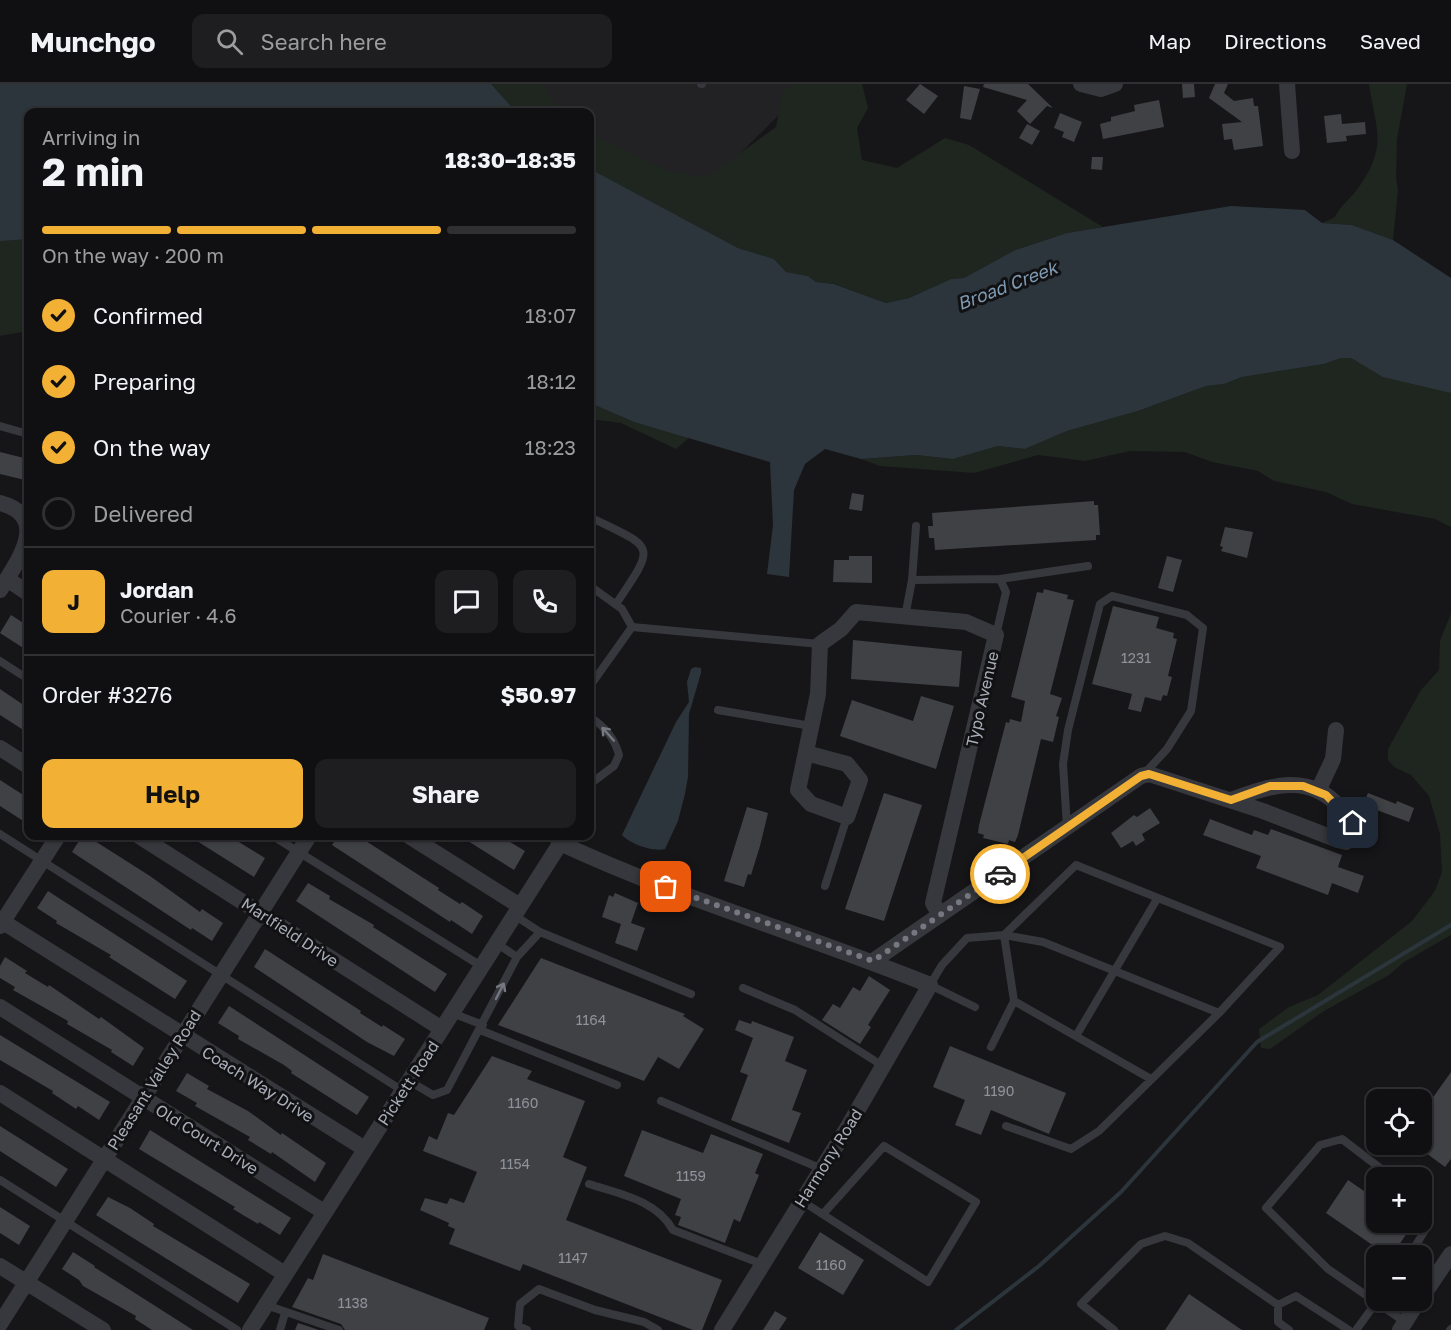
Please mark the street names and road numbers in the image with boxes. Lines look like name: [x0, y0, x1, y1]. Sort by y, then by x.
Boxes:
street label: Typo Avenue: [961, 649, 1003, 749]
street label: Marlfield Drive: [238, 893, 342, 971]
street label: Pleasant Valley Road: [103, 1006, 205, 1154]
street label: Pickett Road: [373, 1037, 443, 1129]
street label: Coach Way Drive: [198, 1042, 318, 1126]
street label: Old Court Drive: [152, 1099, 262, 1179]
street label: Harmony Road: [790, 1105, 866, 1211]

